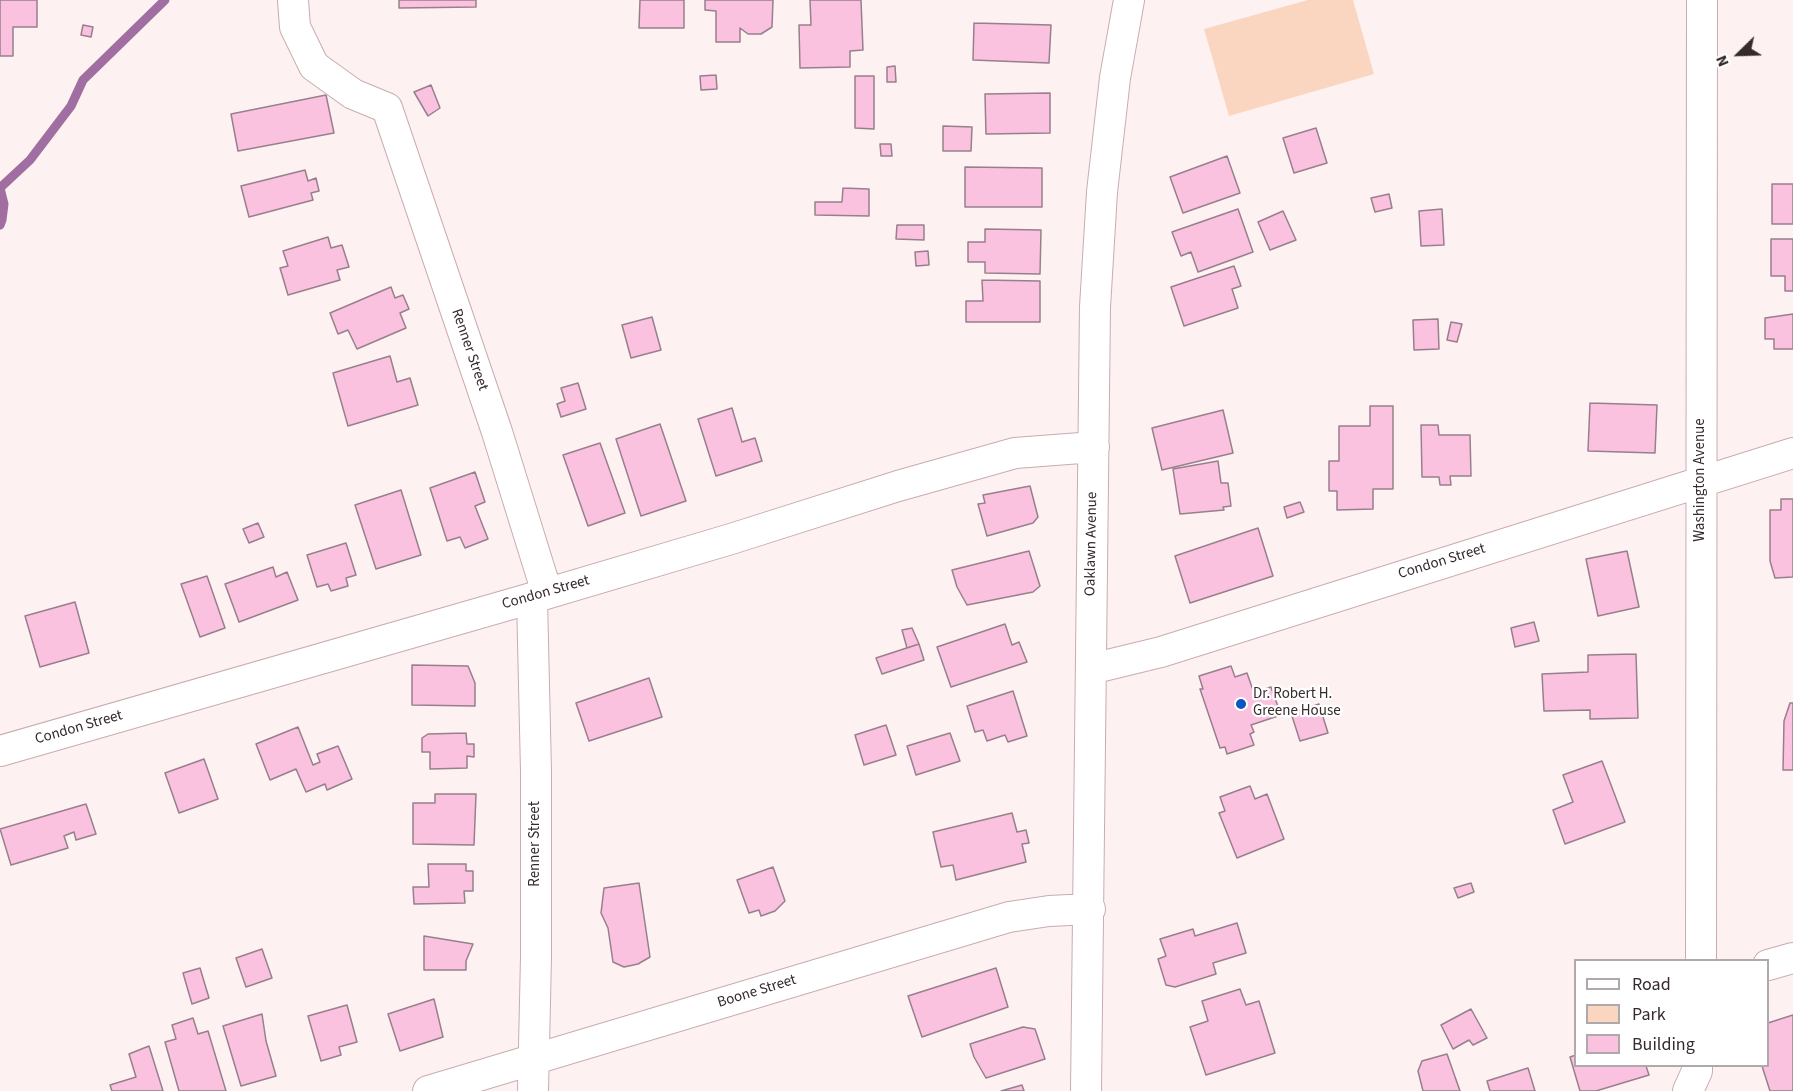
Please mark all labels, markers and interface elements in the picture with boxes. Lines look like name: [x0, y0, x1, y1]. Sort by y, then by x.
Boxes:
north arrow: [1709, 24, 1769, 84]
text: N: [1710, 52, 1735, 70]
street label: Renner Street: [447, 307, 491, 393]
street label: Washington Avenue: [1692, 418, 1710, 542]
street label: Oaklawn Avenue: [1082, 492, 1102, 596]
street label: Condon Street: [1396, 540, 1488, 584]
street label: Condon Street: [500, 572, 592, 614]
place label: Dr. Robert H. Greene House: [1253, 686, 1341, 721]
marker: Dr. Robert H. Greene House: [1234, 697, 1248, 711]
street label: Condon Street: [33, 707, 125, 749]
street label: Renner Street: [527, 801, 545, 887]
legend: [1574, 959, 1769, 1067]
street label: Boone Street: [715, 972, 799, 1012]
text: Road: [1632, 972, 1671, 997]
text: Park: [1632, 1002, 1666, 1027]
text: Building: [1632, 1032, 1695, 1057]

